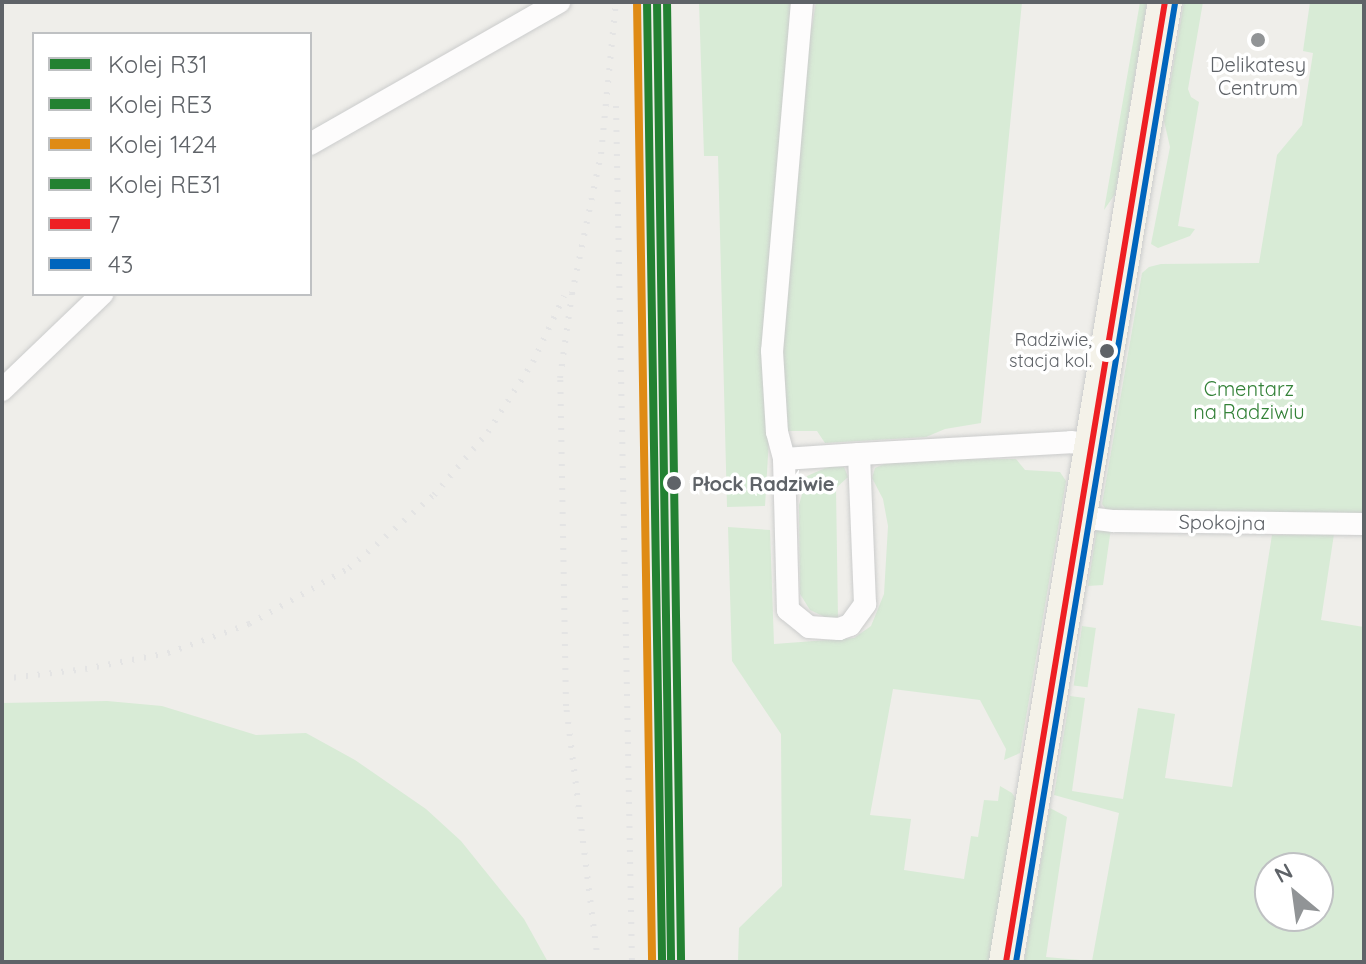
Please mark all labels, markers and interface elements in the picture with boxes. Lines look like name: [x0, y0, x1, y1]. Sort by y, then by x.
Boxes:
marker: Delikatesy Centrum: [1249, 31, 1267, 49]
legend: [32, 32, 312, 296]
text: Kolej R31: [108, 49, 208, 79]
place label: Delikatesy Centrum: [1210, 52, 1306, 99]
text: Kolej RE3: [108, 89, 212, 119]
text: Kolej 1424: [108, 129, 217, 159]
text: Kolej RE31: [108, 169, 221, 199]
text: 7: [108, 209, 120, 239]
text: 43: [108, 249, 133, 279]
place label: Radziwie, stacja kol.: [1009, 330, 1092, 372]
marker: Radziwie, stacja kol.: [1099, 343, 1115, 359]
park label: Cmentarz na Radziwiu: [1193, 377, 1305, 424]
place label: Płock Radziwie: [692, 471, 835, 495]
marker: Płock Radziwie: [663, 472, 685, 494]
street label: Spokojna: [1178, 509, 1266, 535]
north arrow: [1254, 852, 1334, 932]
text: N: [1269, 857, 1297, 889]

